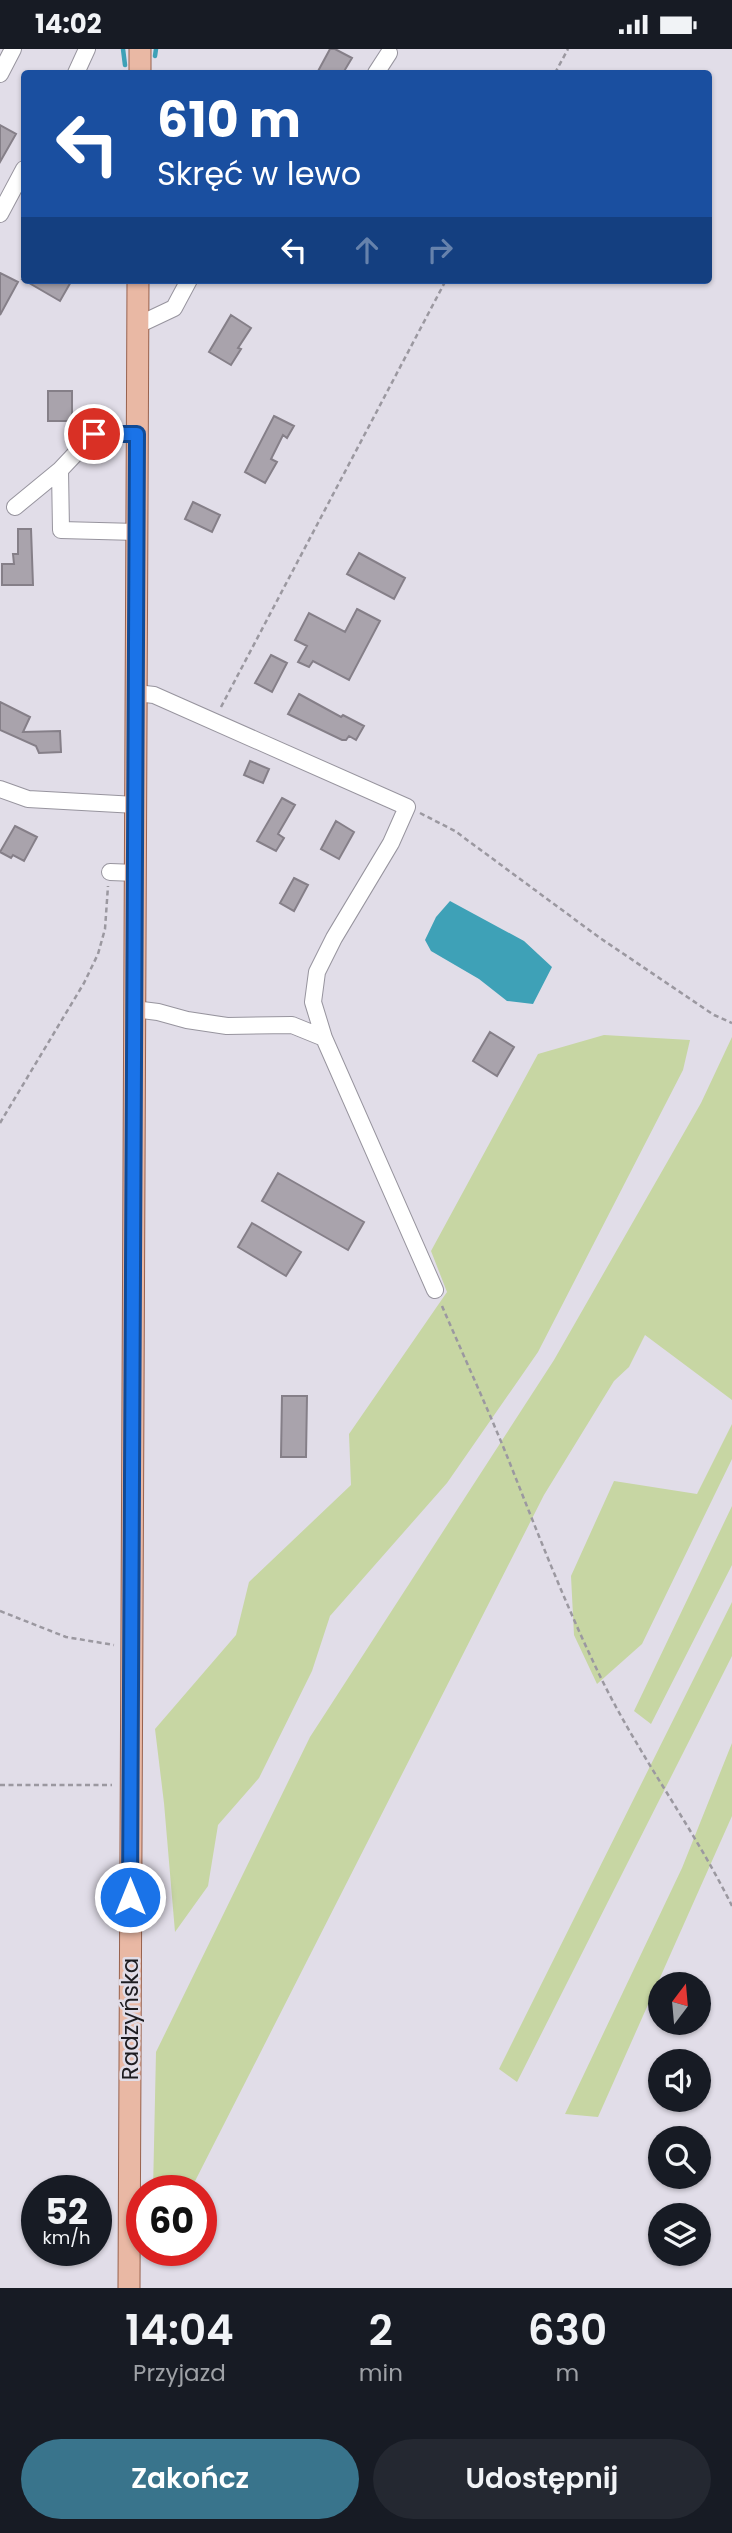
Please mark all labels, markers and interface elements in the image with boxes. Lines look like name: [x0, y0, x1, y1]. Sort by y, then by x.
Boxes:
text: 14:02: [35, 6, 102, 42]
text: 610 m: [157, 86, 301, 154]
icon: left: [42, 98, 133, 189]
text: Skręć w lewo: [157, 151, 361, 196]
icon: left: [275, 231, 313, 269]
icon: ahead: [348, 231, 386, 269]
icon: right: [421, 231, 459, 269]
pin: [64, 404, 124, 464]
icon: arrive: [75, 415, 113, 453]
position arrow: [93, 1860, 167, 1934]
street label: Radzyńska: [114, 1958, 146, 2080]
north arrow: [648, 1972, 710, 2035]
map controls: [648, 1972, 711, 2266]
button: sound: [648, 2049, 711, 2112]
button: search: [648, 2126, 711, 2189]
speed limit sign: 60: [126, 2175, 217, 2266]
text: 52: [45, 2187, 88, 2236]
button: layers: [648, 2203, 711, 2266]
text: km/h: [43, 2225, 90, 2250]
text: 14:04: [125, 2301, 234, 2360]
text: 2: [369, 2301, 393, 2360]
text: 630: [528, 2301, 607, 2360]
text: Przyjazd: [133, 2357, 226, 2389]
text: min: [359, 2357, 403, 2389]
text: m: [556, 2357, 579, 2389]
button: Zakończ: [21, 2439, 359, 2519]
button: Udostępnij: [373, 2439, 711, 2519]

